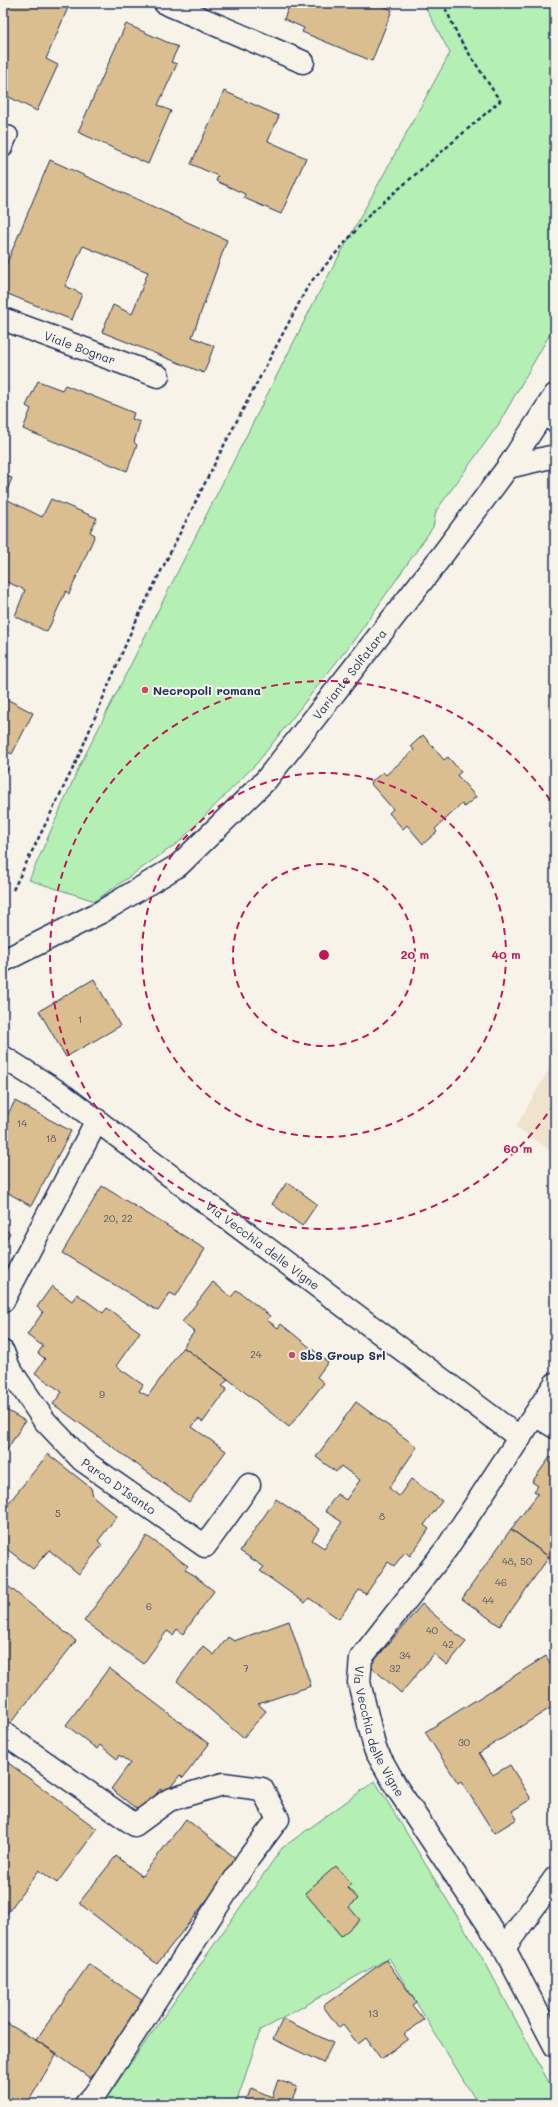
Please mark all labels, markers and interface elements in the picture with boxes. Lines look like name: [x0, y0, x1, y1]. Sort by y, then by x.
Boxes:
street label: Viale Bognar: [42, 327, 118, 368]
street label: Variante Solfatara: [309, 625, 390, 723]
place label: Necropoli romana: [153, 682, 261, 698]
marker: Necropoli romana: [140, 685, 150, 695]
text: 20 m: [401, 946, 429, 962]
text: 40 m: [491, 946, 521, 962]
centre of rings: [317, 948, 331, 962]
house number: 1: [78, 1012, 82, 1026]
house number: 14: [17, 1116, 27, 1130]
house number: 18: [46, 1131, 56, 1145]
text: 60 m: [504, 1140, 532, 1156]
street label: Via Vecchia delle Vigne: [203, 1197, 323, 1293]
house number: 20, 22: [103, 1211, 133, 1225]
house number: 24: [250, 1347, 262, 1361]
place label: SbS Group Srl: [300, 1347, 386, 1363]
marker: SbS Group Srl: [287, 1350, 297, 1360]
house number: 9: [99, 1387, 105, 1401]
street label: Parco D'Isanto: [79, 1454, 159, 1517]
house number: 5: [55, 1506, 61, 1520]
house number: 8: [379, 1509, 385, 1523]
house number: 48, 50: [502, 1554, 532, 1568]
house number: 46: [495, 1575, 507, 1589]
house number: 44: [482, 1593, 494, 1607]
house number: 6: [146, 1599, 152, 1613]
house number: 40: [426, 1623, 438, 1637]
house number: 42: [442, 1637, 454, 1651]
house number: 34: [399, 1648, 411, 1662]
house number: 7: [243, 1661, 249, 1675]
house number: 32: [389, 1661, 401, 1675]
street label: Via Vecchia delle Vigne: [351, 1665, 408, 1800]
house number: 30: [458, 1735, 470, 1749]
house number: 13: [368, 2006, 378, 2020]

